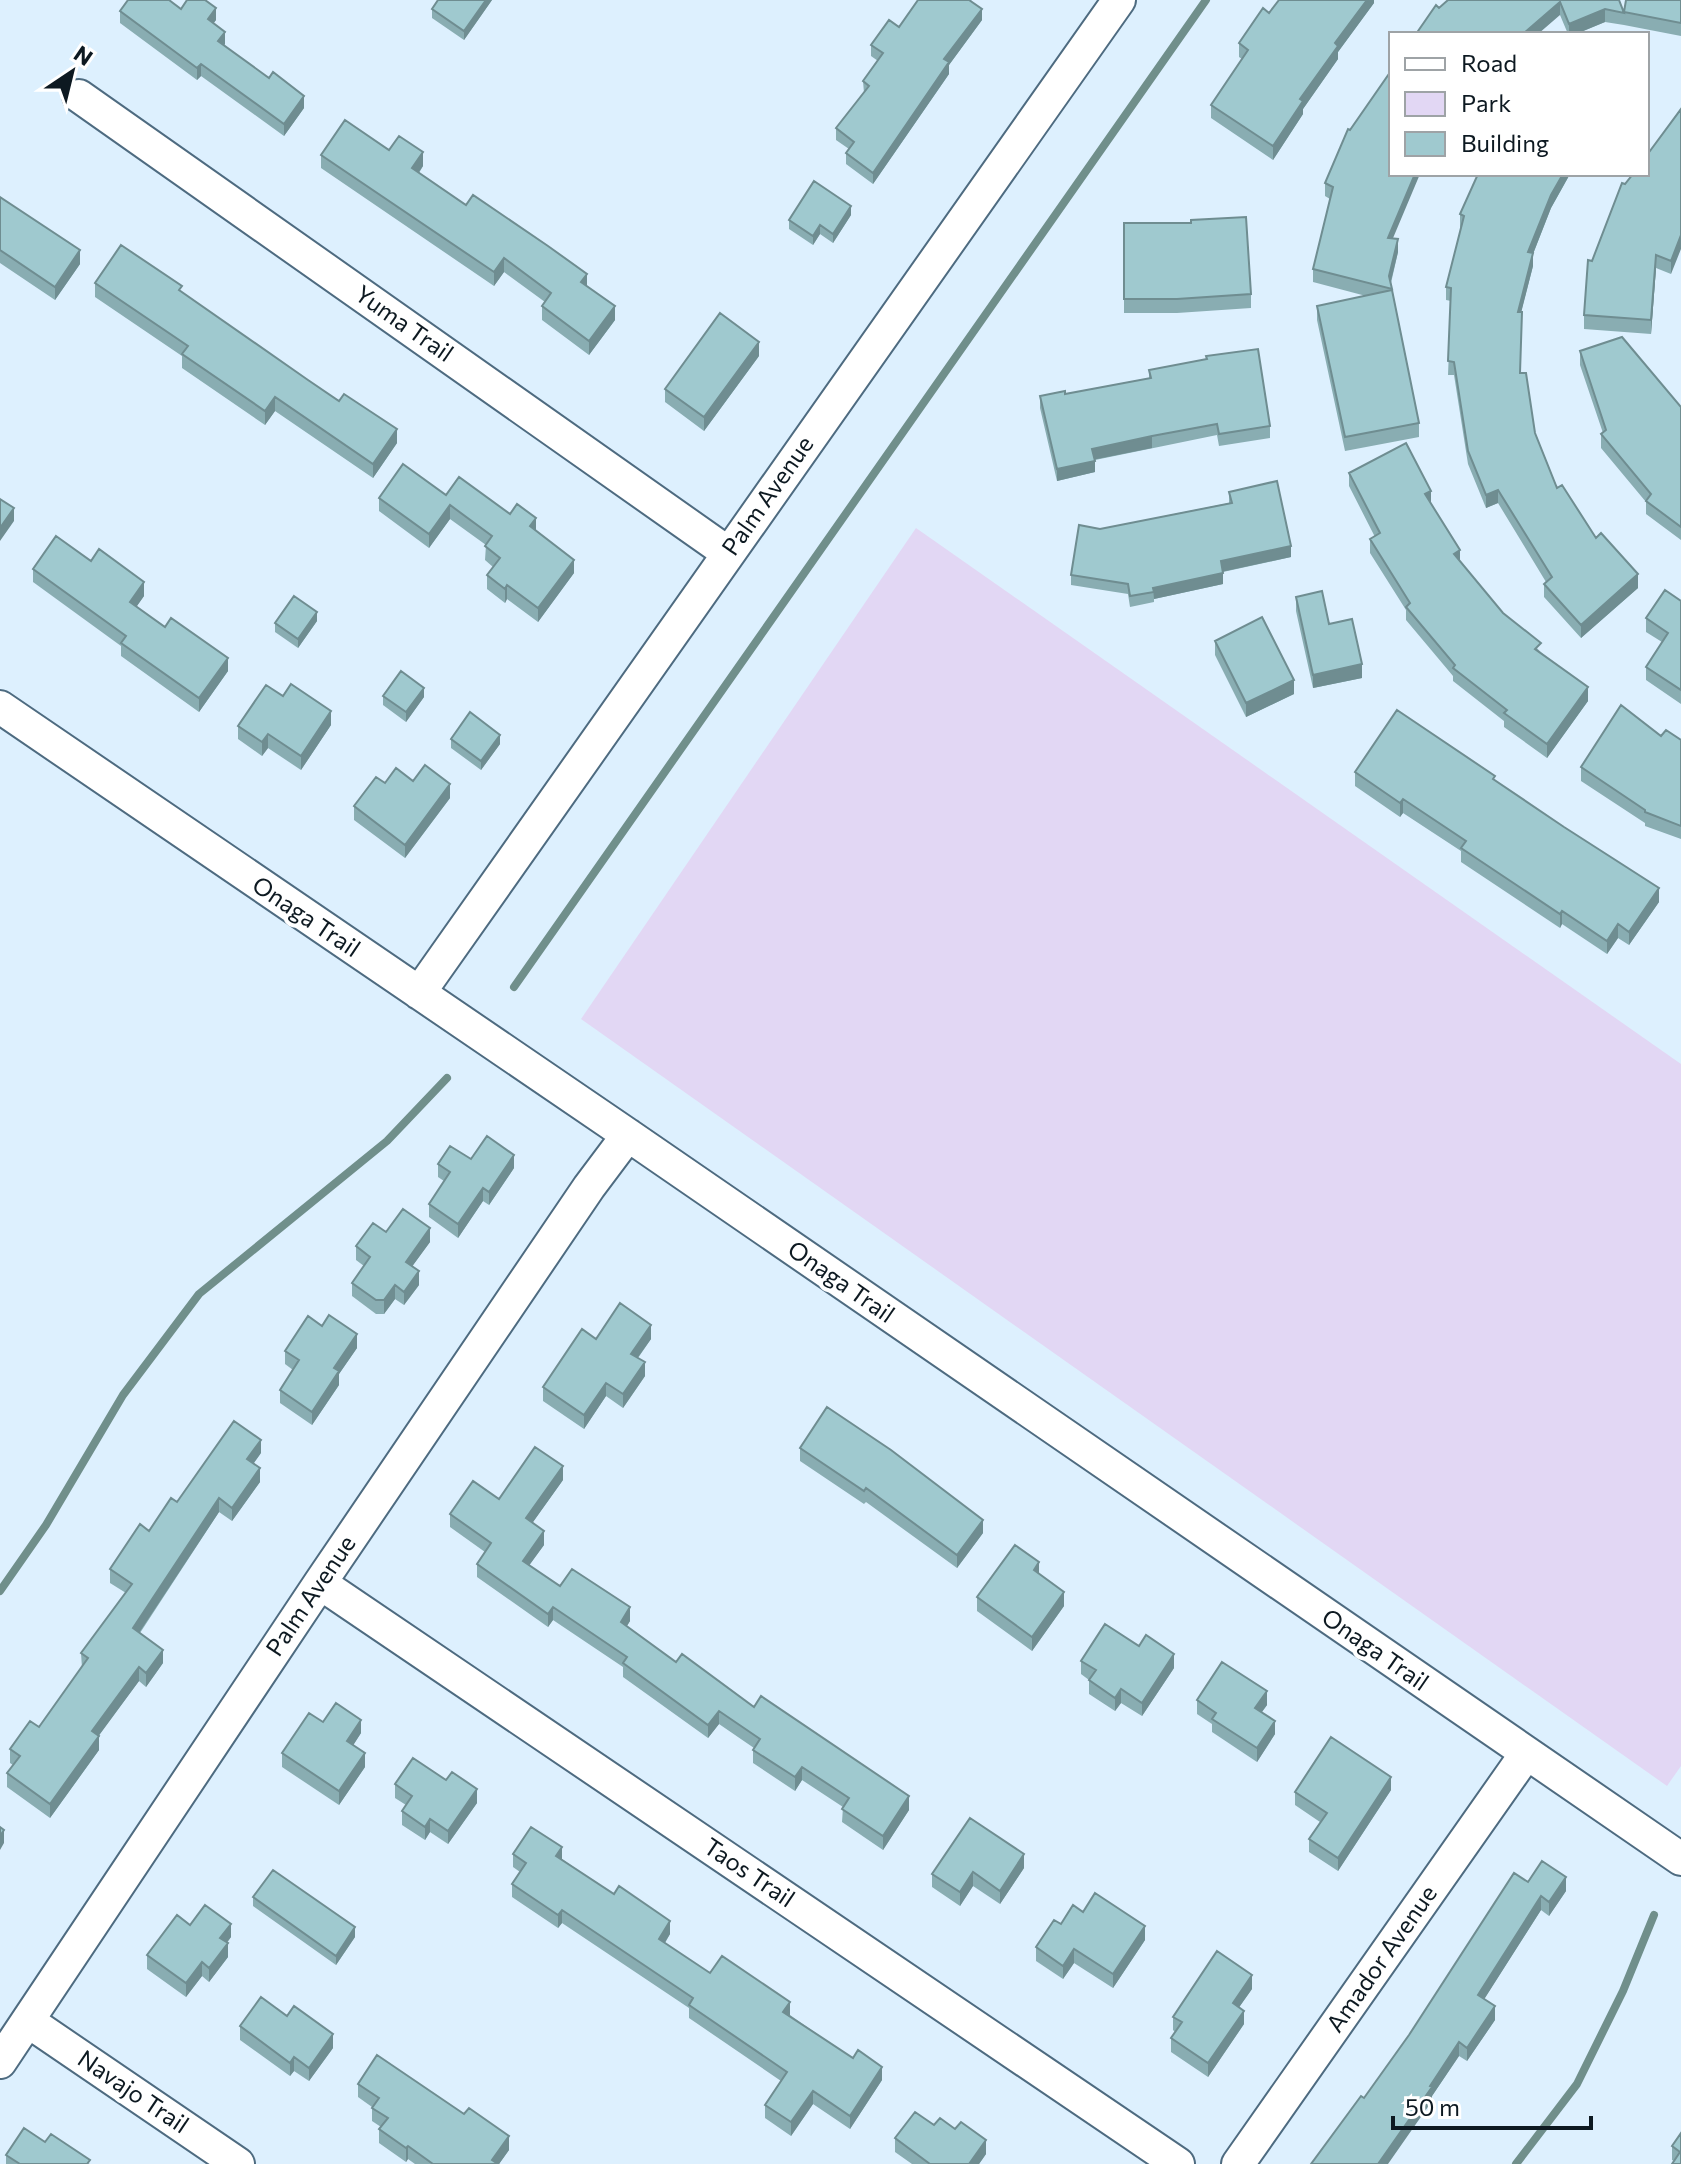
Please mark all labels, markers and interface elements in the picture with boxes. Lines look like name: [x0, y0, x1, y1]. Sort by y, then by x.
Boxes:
north arrow: [32, 32, 112, 112]
legend: [1389, 32, 1649, 176]
text: N: [69, 39, 98, 71]
text: Road: [1461, 48, 1517, 77]
text: Park: [1461, 88, 1511, 117]
text: Building: [1461, 128, 1549, 157]
street label: Yuma Trail: [350, 278, 460, 367]
street label: Palm Avenue: [715, 430, 819, 560]
street label: Onaga Trail: [248, 869, 366, 962]
street label: Onaga Trail: [783, 1233, 901, 1328]
street label: Palm Avenue: [259, 1529, 361, 1661]
street label: Onaga Trail: [1317, 1601, 1435, 1696]
street label: Taos Trail: [699, 1831, 801, 1913]
street label: Amador Avenue: [1319, 1879, 1442, 2037]
street label: Navajo Trail: [73, 2043, 195, 2138]
scale bar: [1393, 2080, 1591, 2130]
text: 50 m: [1405, 2092, 1460, 2121]

